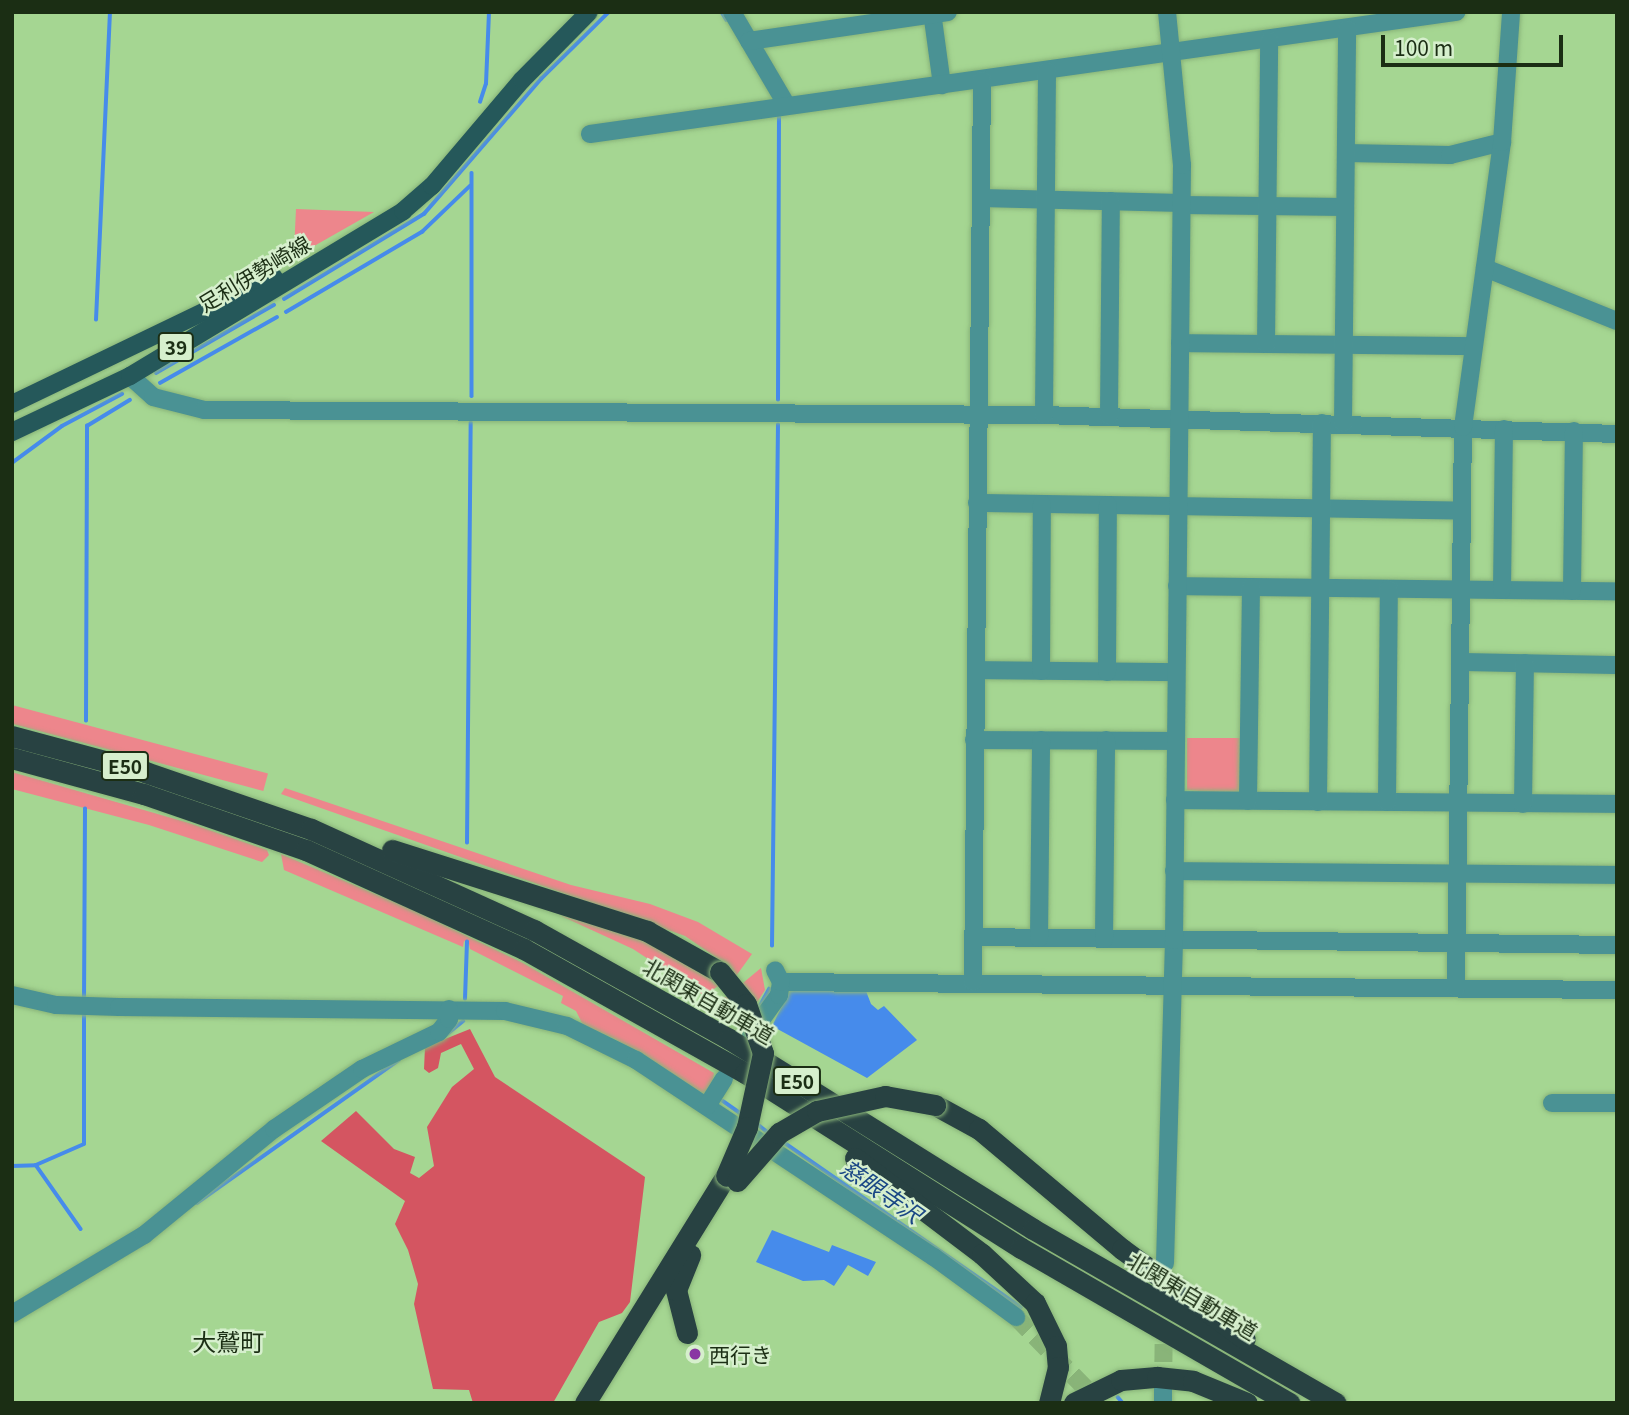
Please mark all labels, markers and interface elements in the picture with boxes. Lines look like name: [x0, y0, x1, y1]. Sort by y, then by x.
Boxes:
scale bar: [1384, 21, 1566, 65]
text: 100 m: [1394, 32, 1453, 62]
street label: 足利伊勢崎線: [194, 230, 314, 316]
road number: 39: [157, 332, 195, 362]
road number: E50: [100, 750, 150, 782]
street label: 北関東自動車道: [639, 952, 779, 1048]
road number: E50: [772, 1065, 822, 1096]
water label: 慈眼寺沢: [836, 1152, 928, 1228]
street label: 北関東自動車道: [1124, 1246, 1262, 1344]
district label: 大鷲町: [192, 1327, 264, 1355]
place label: 西行き: [709, 1341, 772, 1367]
marker: 西行き: [687, 1346, 703, 1362]

